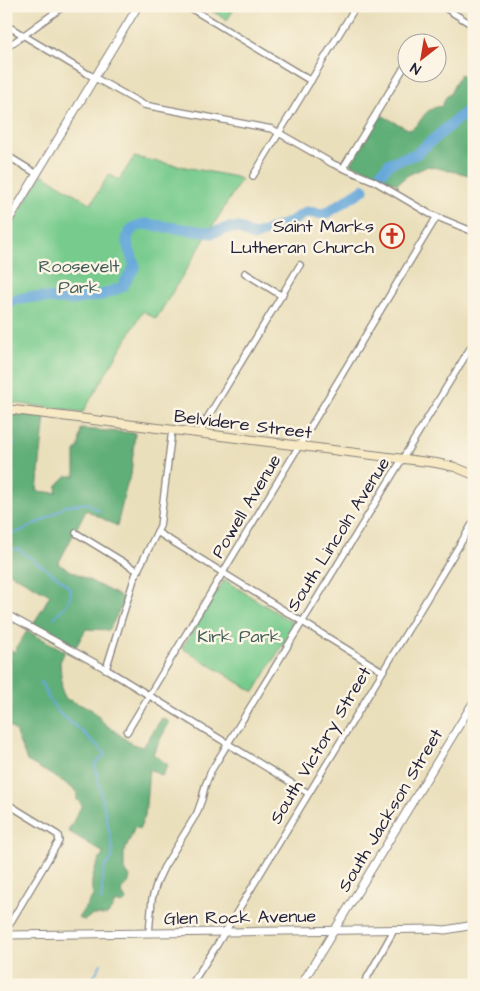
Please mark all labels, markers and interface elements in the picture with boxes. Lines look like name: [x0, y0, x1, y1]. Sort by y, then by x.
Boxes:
north arrow: [398, 32, 448, 82]
text: N: [407, 57, 425, 79]
place label: Saint Marks Lutheran Church: [230, 214, 374, 260]
church icon: Saint Marks Lutheran Church: [379, 223, 405, 249]
park label: Roosevelt Park: [38, 254, 120, 300]
street label: Belvidere Street: [173, 404, 314, 445]
street label: Powell Avenue: [206, 449, 287, 563]
street label: South Lincoln Avenue: [281, 452, 396, 616]
park label: Kirk Park: [197, 624, 281, 649]
street label: South Victory Street: [263, 661, 379, 829]
street label: South Jackson Street: [332, 723, 449, 897]
street label: Glen Rock Avenue: [164, 904, 317, 931]

